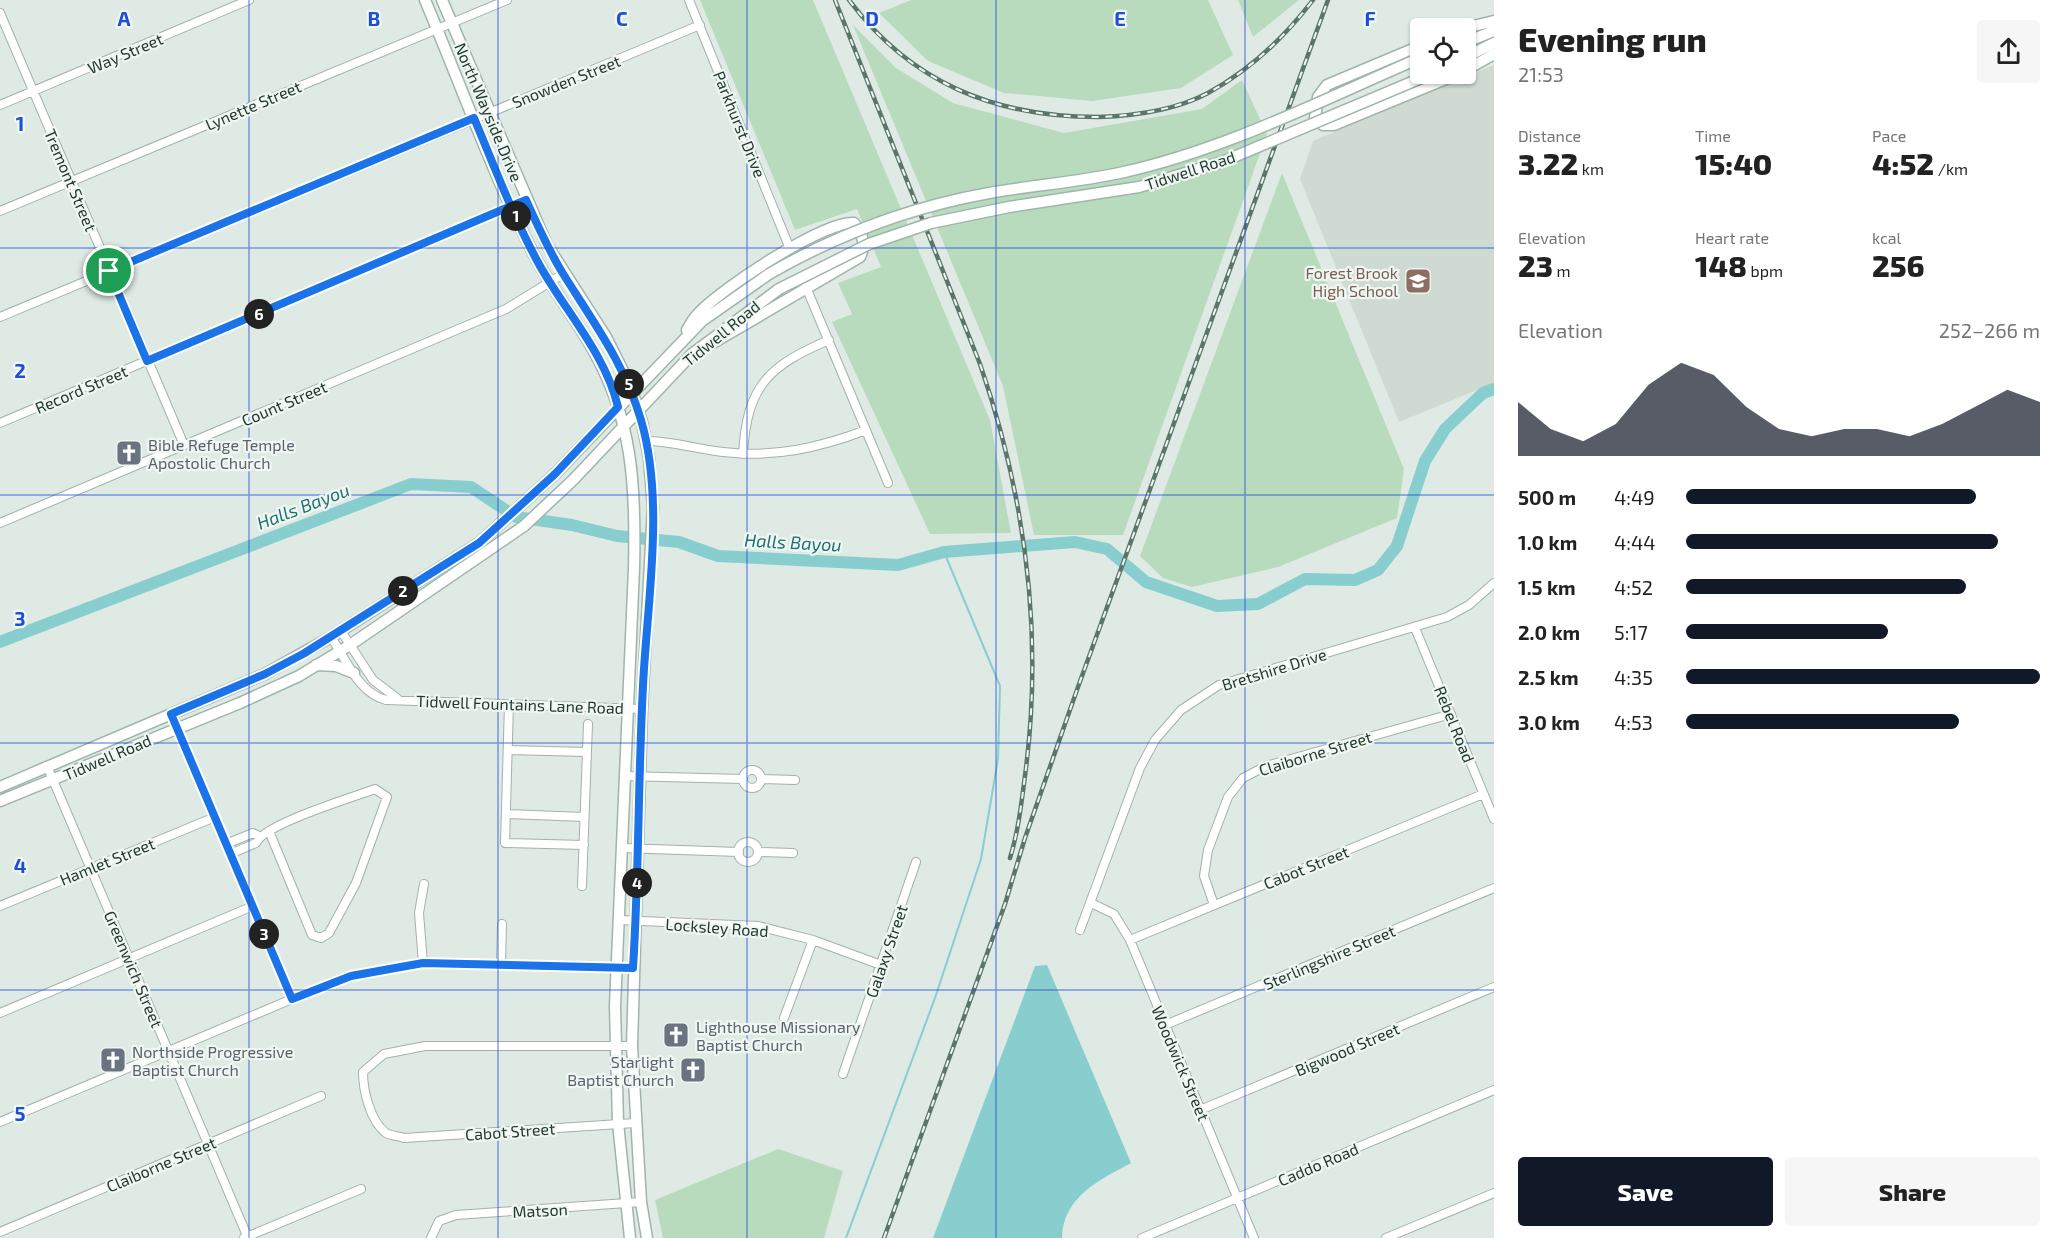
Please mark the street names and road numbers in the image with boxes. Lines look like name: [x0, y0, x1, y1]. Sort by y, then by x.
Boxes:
street label: Way Street: [85, 29, 165, 77]
street label: North Wayside Drive: [451, 40, 527, 184]
street label: Snowden Street: [509, 51, 623, 111]
street label: Parkhurst Drive: [710, 68, 770, 180]
street label: Lynette Street: [202, 76, 304, 134]
street label: Tremont Street: [41, 126, 101, 234]
street label: Tidwell Road: [1143, 146, 1237, 194]
street label: Tidwell Road: [679, 296, 763, 370]
street label: Record Street: [32, 361, 130, 417]
street label: Count Street: [239, 377, 329, 429]
street label: Bretshire Drive: [1219, 644, 1329, 694]
street label: Rebel Road: [1431, 683, 1479, 765]
street label: Tidwell Fountains Lane Road: [416, 691, 624, 717]
street label: Claiborne Street: [1256, 727, 1374, 779]
street label: Tidwell Road: [60, 730, 154, 784]
street label: Hamlet Street: [57, 833, 157, 889]
street label: Cabot Street: [1261, 841, 1351, 893]
street label: Galaxy Street: [861, 902, 911, 1000]
street label: Greenwich Street: [101, 908, 167, 1030]
street label: Locksley Road: [665, 914, 769, 940]
street label: Sterlingshire Street: [1260, 921, 1398, 993]
street label: Woodwick Street: [1148, 1003, 1214, 1123]
street label: Bigwood Street: [1292, 1019, 1402, 1079]
street label: Cabot Street: [464, 1118, 556, 1144]
street label: Claiborne Street: [103, 1132, 219, 1196]
street label: Caddo Road: [1275, 1139, 1361, 1189]
street label: Matson: [512, 1199, 568, 1221]

